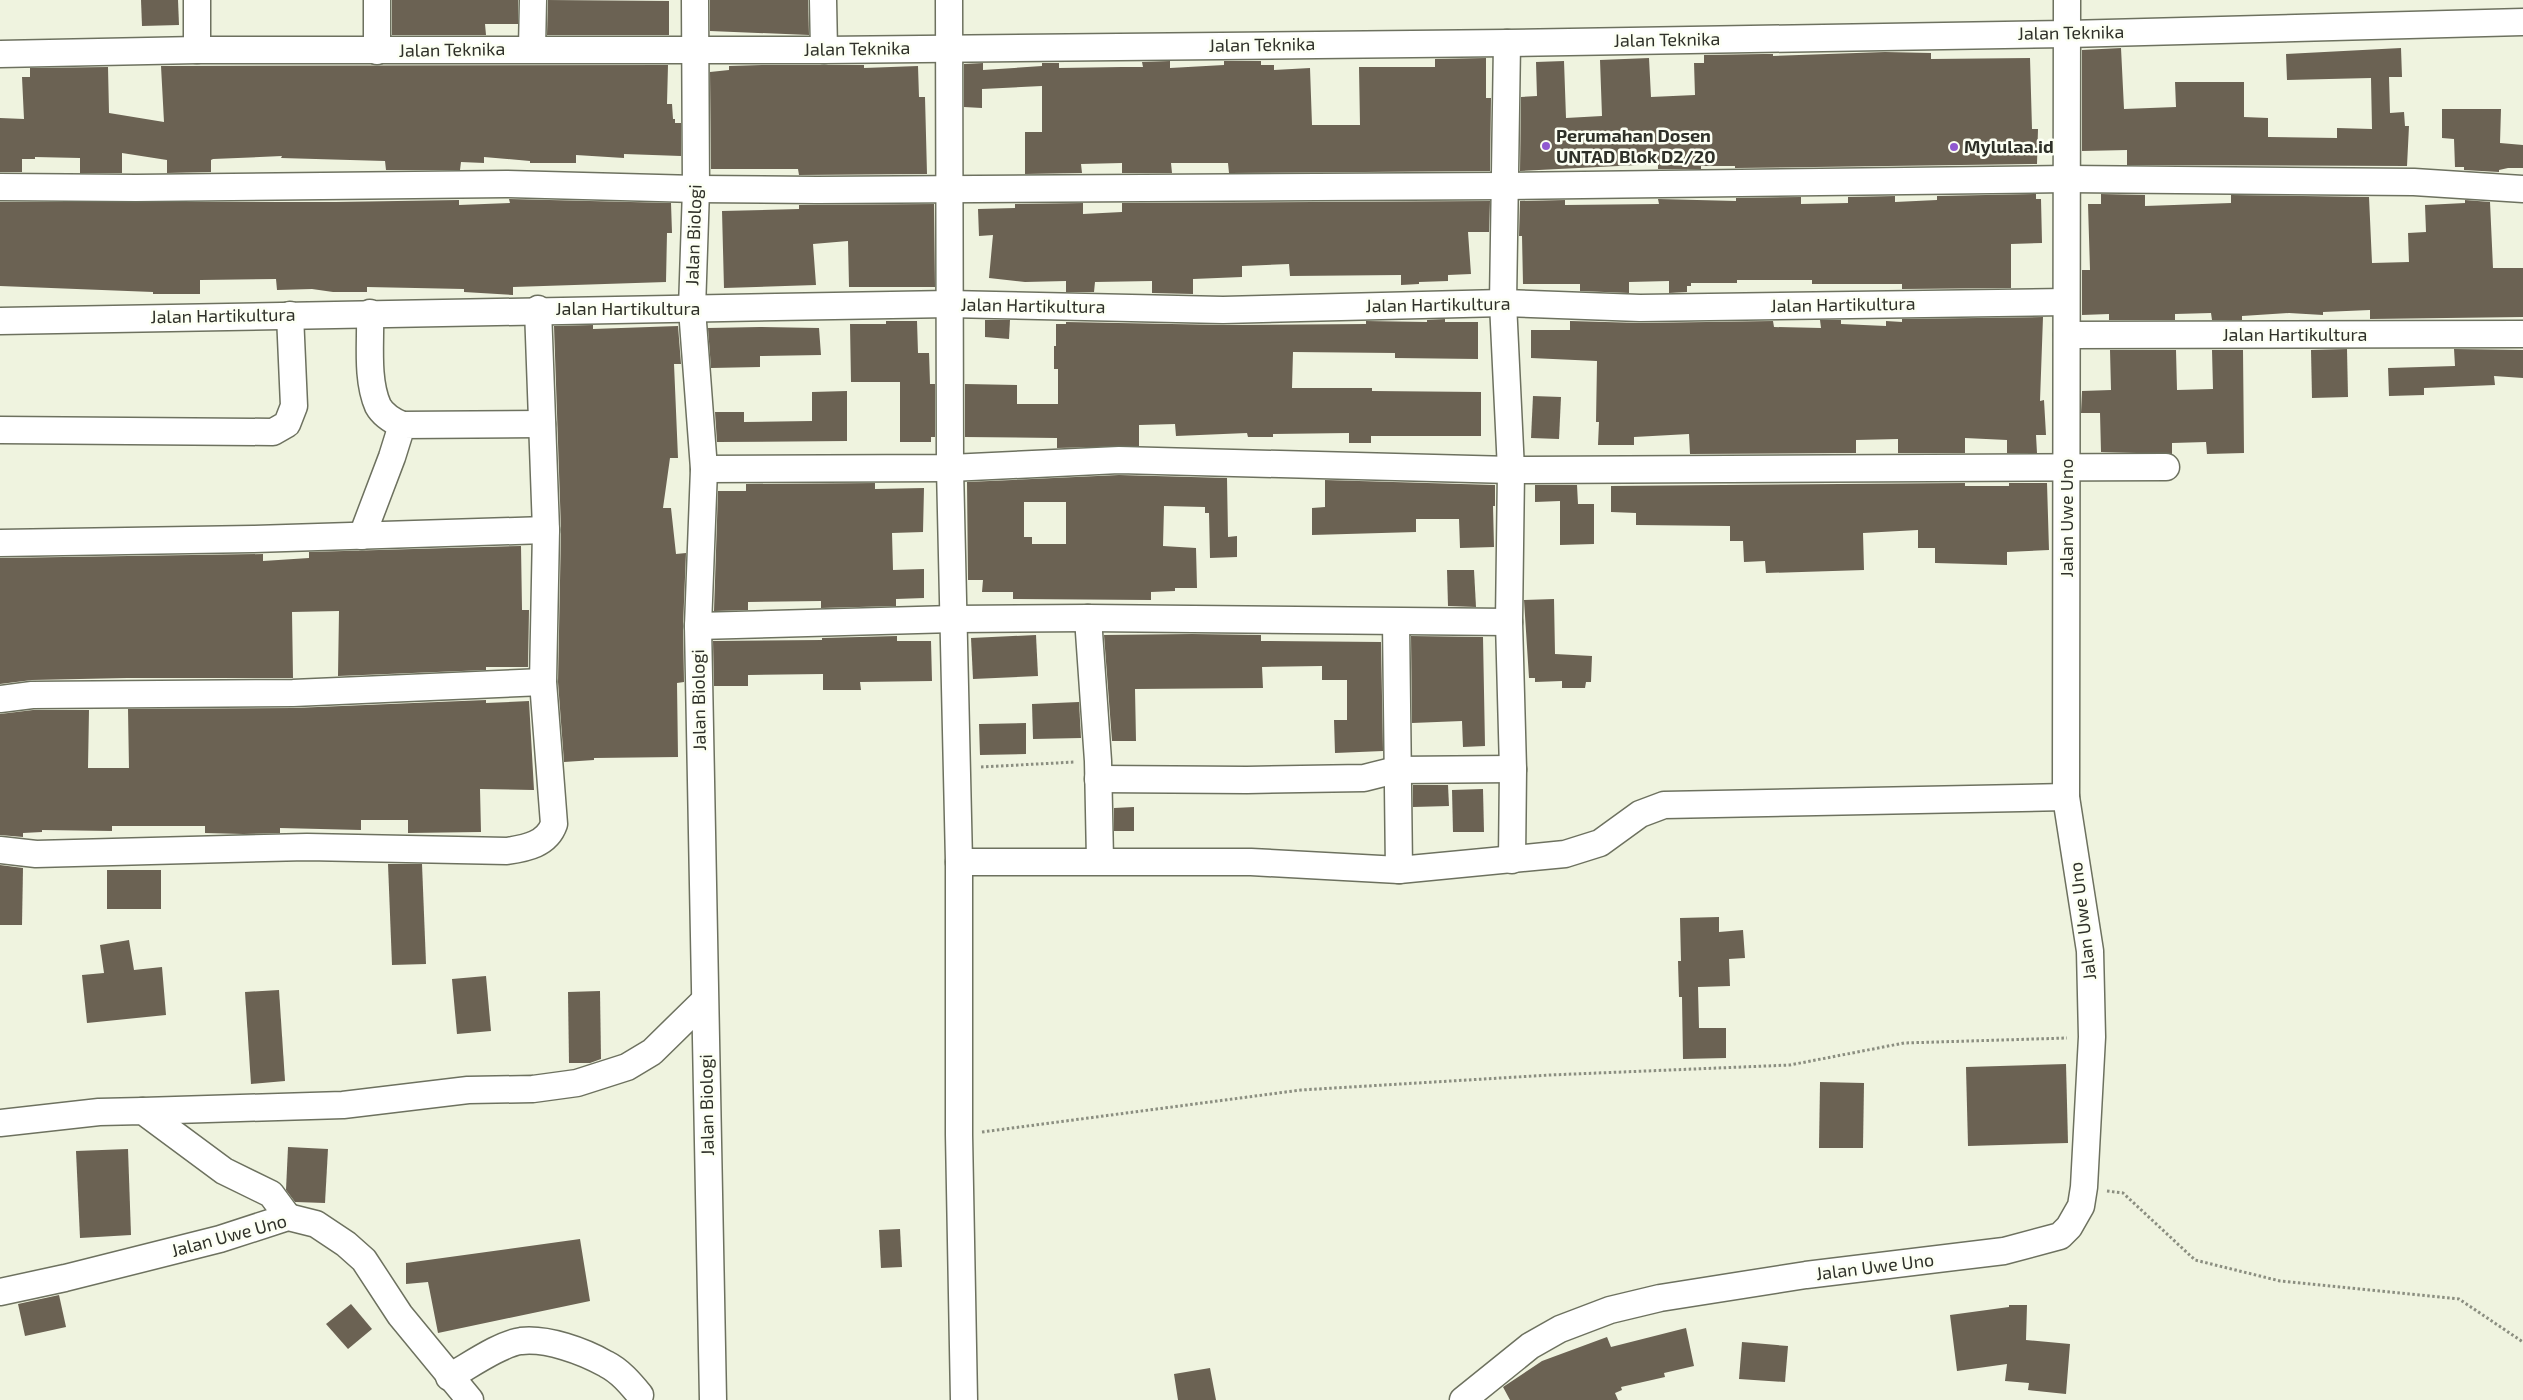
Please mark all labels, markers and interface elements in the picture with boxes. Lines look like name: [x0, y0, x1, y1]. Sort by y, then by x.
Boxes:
street label: Jalan Teknika: [2018, 20, 2124, 44]
street label: Jalan Teknika: [1614, 27, 1720, 51]
street label: Jalan Teknika: [1209, 32, 1315, 56]
street label: Jalan Teknika: [804, 36, 910, 60]
street label: Jalan Teknika: [399, 37, 505, 61]
place label: Perumahan Dosen UNTAD Blok D2/20: [1556, 124, 1716, 167]
place label: Mylulaa.id: [1964, 135, 2054, 157]
marker: Perumahan Dosen UNTAD Blok D2/20: [1540, 140, 1552, 152]
marker: Mylulaa.id: [1948, 141, 1960, 153]
street label: Jalan Biologi: [680, 184, 706, 286]
street label: Jalan Hartikultura: [1365, 292, 1511, 316]
street label: Jalan Hartikultura: [1770, 292, 1916, 316]
street label: Jalan Hartikultura: [960, 293, 1106, 317]
street label: Jalan Hartikultura: [555, 297, 701, 319]
street label: Jalan Hartikultura: [150, 303, 296, 327]
street label: Jalan Hartikultura: [2222, 323, 2368, 345]
street label: Jalan Uwe Uno: [2055, 459, 2077, 577]
street label: Jalan Biologi: [686, 649, 710, 751]
street label: Jalan Uwe Uno: [2064, 861, 2100, 981]
street label: Jalan Biologi: [694, 1054, 718, 1156]
street label: Jalan Uwe Uno: [169, 1209, 289, 1261]
street label: Jalan Uwe Uno: [1815, 1248, 1935, 1284]

